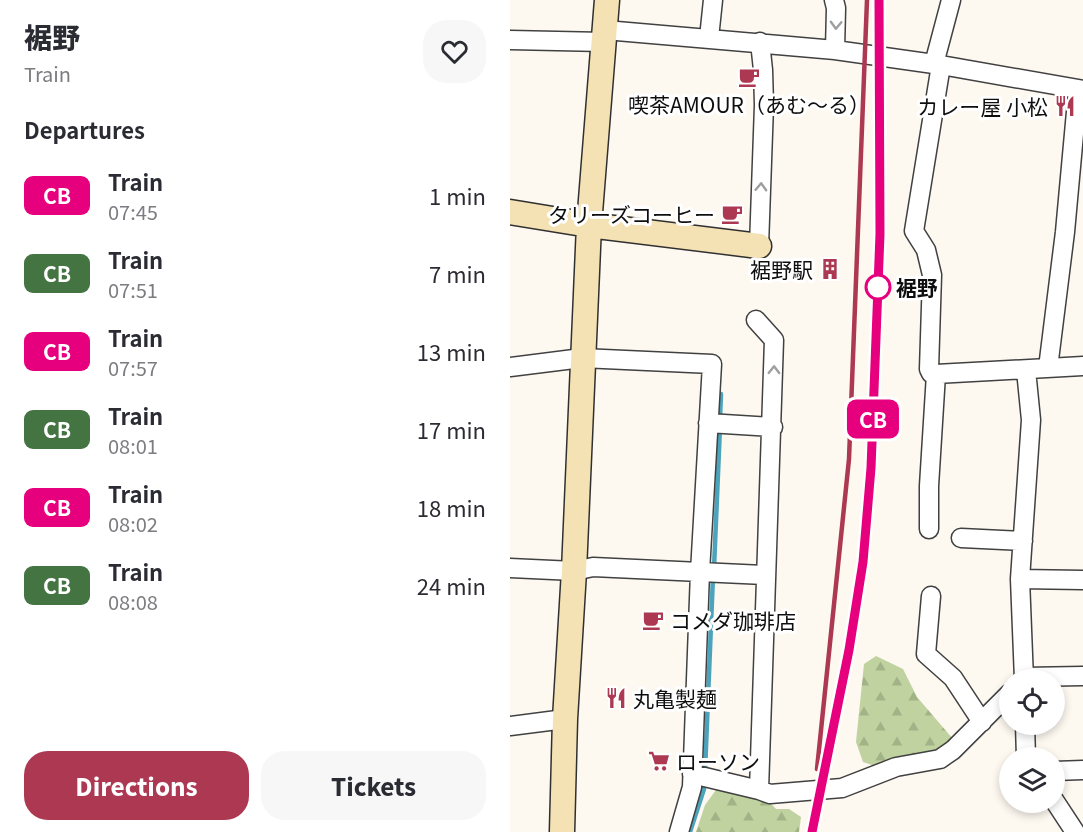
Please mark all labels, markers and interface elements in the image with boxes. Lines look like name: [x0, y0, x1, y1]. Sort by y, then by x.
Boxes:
text: 裾野: [24, 16, 80, 56]
button: heart: [423, 20, 486, 83]
one-way arrow: [829, 20, 842, 29]
text: Train: [24, 59, 71, 88]
cafe icon: 喫茶AMOUR（あむ〜る）: [737, 65, 761, 89]
place label: 喫茶AMOUR（あむ〜る）: [628, 89, 870, 119]
place label: カレー屋 小松: [917, 91, 1048, 121]
restaurant icon: カレー屋 小松: [1053, 94, 1077, 118]
text: Departures: [24, 113, 145, 145]
text: Train: [108, 165, 163, 197]
text: 1 min: [429, 179, 486, 211]
text: CB: [43, 180, 71, 210]
one-way arrow: [755, 183, 768, 192]
text: 07:45: [108, 197, 158, 226]
place label: タリーズコーヒー: [548, 199, 715, 229]
cafe icon: タリーズコーヒー: [720, 202, 744, 226]
text: Train: [108, 243, 163, 275]
place label: 裾野駅: [750, 254, 813, 284]
text: 7 min: [429, 257, 486, 289]
building icon: 裾野駅: [818, 257, 842, 281]
text: CB: [43, 258, 71, 288]
place label: 裾野: [896, 272, 938, 302]
marker: 裾野: [865, 274, 891, 300]
text: 07:51: [108, 275, 158, 304]
text: Train: [108, 321, 163, 353]
text: 13 min: [417, 335, 486, 367]
text: CB: [43, 336, 71, 366]
text: 07:57: [108, 353, 158, 382]
one-way arrow: [768, 365, 780, 374]
text: Train: [108, 399, 163, 431]
line badge: CB: [846, 400, 900, 438]
text: CB: [859, 404, 887, 434]
text: 17 min: [417, 413, 486, 445]
text: CB: [43, 414, 71, 444]
text: 08:01: [108, 431, 158, 460]
text: Train: [108, 477, 163, 509]
text: 18 min: [417, 491, 486, 523]
text: CB: [43, 492, 71, 522]
text: 08:02: [108, 509, 158, 538]
text: Train: [108, 555, 163, 587]
text: 24 min: [417, 569, 486, 601]
text: CB: [43, 570, 71, 600]
text: 08:08: [108, 587, 158, 616]
place label: コメダ珈琲店: [670, 605, 796, 635]
cafe icon: コメダ珈琲店: [641, 608, 665, 632]
map controls: [999, 669, 1065, 813]
button: locate: [999, 669, 1065, 735]
place label: 丸亀製麺: [633, 683, 717, 713]
restaurant icon: 丸亀製麺: [604, 686, 628, 710]
place label: ローソン: [676, 746, 760, 776]
button: layers: [999, 747, 1065, 813]
supermarket icon: ローソン: [647, 749, 671, 773]
button: Directions: [24, 751, 249, 820]
button: Tickets: [261, 751, 486, 820]

